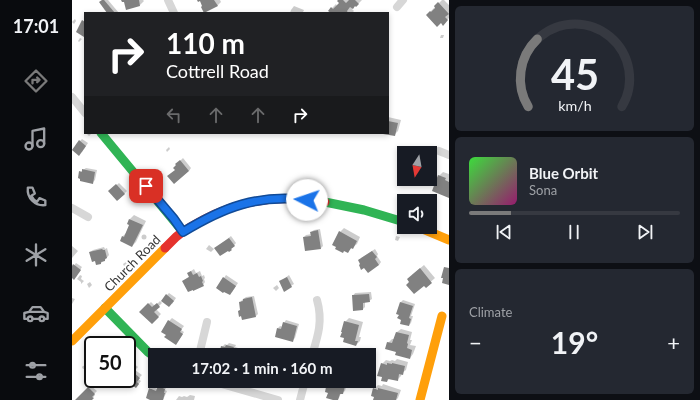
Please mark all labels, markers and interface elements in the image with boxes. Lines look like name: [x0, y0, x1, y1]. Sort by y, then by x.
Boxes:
text: 17:01: [13, 15, 59, 37]
text: 110 m: [166, 26, 245, 60]
icon: right: [100, 28, 152, 80]
text: 45: [550, 48, 599, 98]
text: Cottrell Road: [166, 60, 269, 82]
icon: directions: [22, 67, 50, 95]
text: km/h: [558, 96, 591, 113]
icon: left: [163, 104, 185, 126]
icon: ahead: [205, 104, 227, 126]
icon: ahead: [247, 104, 269, 126]
icon: right: [289, 104, 311, 126]
icon: music: [22, 125, 50, 153]
north arrow: [397, 146, 437, 186]
map controls: [397, 146, 437, 234]
text: Blue Orbit: [529, 164, 598, 182]
pin: [129, 169, 163, 203]
icon: arrive: [135, 175, 157, 197]
position arrow: [286, 179, 328, 221]
text: Sona: [529, 182, 557, 198]
icon: phone: [22, 183, 50, 211]
button: sound: [397, 194, 437, 234]
icon: previous: [493, 221, 515, 243]
icon: pause: [563, 221, 585, 243]
icon: next: [634, 221, 656, 243]
street label: Church Road: [100, 231, 164, 295]
icon: climate: [22, 241, 50, 269]
icon: car: [22, 299, 50, 327]
text: Climate: [469, 304, 512, 320]
text: 19°: [551, 324, 598, 360]
text: −: [469, 329, 482, 356]
text: +: [667, 329, 680, 356]
speed limit sign: 50: [84, 336, 136, 388]
icon: filters: [22, 357, 50, 385]
text: 17:02 · 1 min · 160 m: [192, 359, 332, 377]

